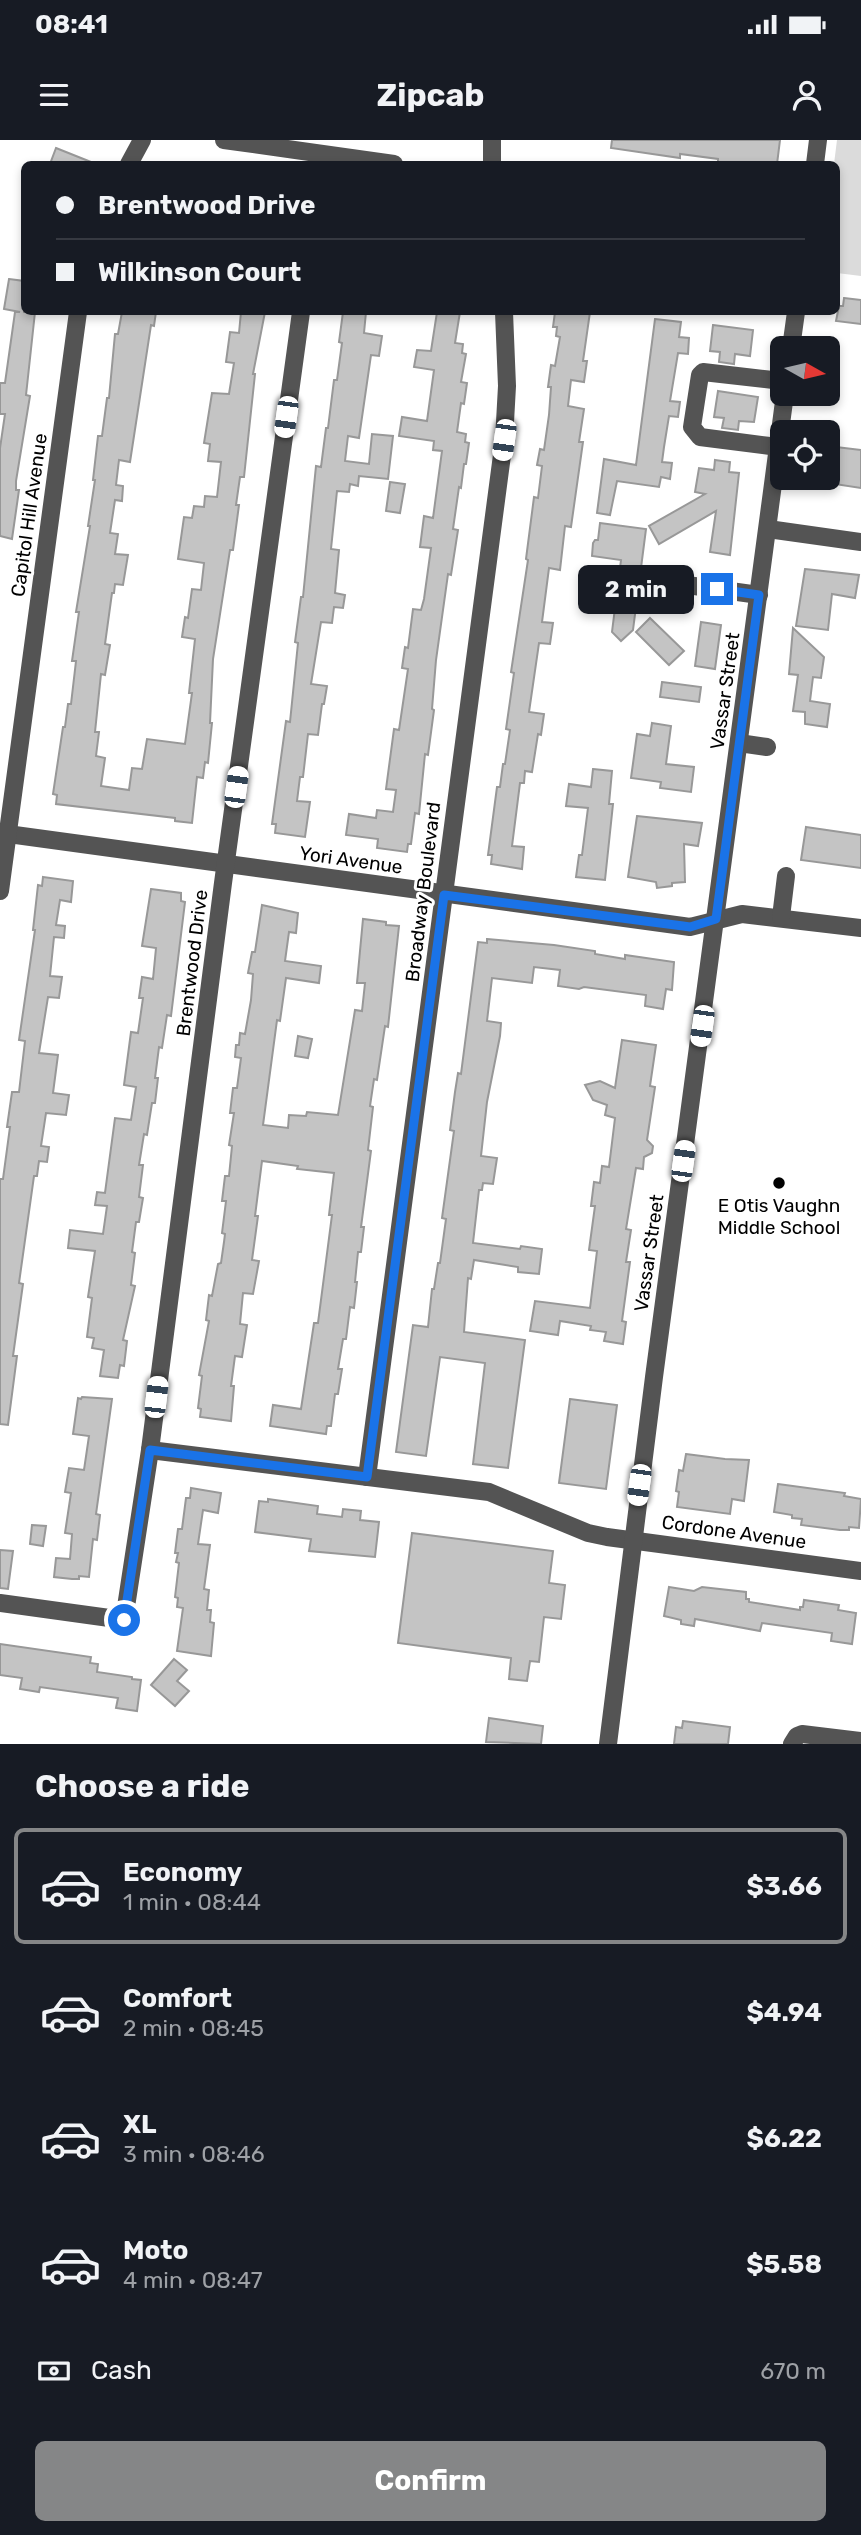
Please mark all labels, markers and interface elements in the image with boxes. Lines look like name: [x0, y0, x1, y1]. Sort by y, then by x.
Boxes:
text: 08:41: [35, 9, 108, 40]
icon: menu: [35, 76, 73, 114]
text: Zipcab: [376, 76, 485, 114]
icon: person: [788, 76, 826, 114]
text: Brentwood Drive: [98, 190, 316, 221]
text: Wilkinson Court: [98, 257, 301, 288]
north arrow: [770, 336, 840, 406]
map controls: [770, 336, 840, 490]
car: [273, 395, 300, 439]
car: [491, 418, 518, 462]
button: locate: [770, 420, 840, 490]
street label: Capitol Hill Avenue: [6, 432, 52, 598]
callout: 2 min: [577, 564, 692, 614]
route end: [701, 573, 733, 605]
text: 2 min: [605, 575, 667, 603]
street label: Vassar Street: [705, 630, 745, 751]
car: [223, 765, 250, 809]
street label: Broadway Boulevard: [401, 801, 445, 983]
street label: Yori Avenue: [298, 841, 404, 879]
street label: Brentwood Drive: [172, 888, 212, 1038]
car: [689, 1004, 716, 1048]
car: [670, 1139, 697, 1183]
marker: E Otis Vaughn Middle School: [771, 1175, 787, 1191]
street label: Vassar Street: [629, 1192, 669, 1313]
place label: E Otis Vaughn Middle School: [718, 1194, 840, 1239]
car: [144, 1375, 169, 1419]
car: [626, 1463, 653, 1507]
street label: Cordone Avenue: [660, 1510, 808, 1554]
route start: [108, 1604, 140, 1636]
text: Choose a ride: [35, 1767, 249, 1805]
icon: car: [39, 1855, 102, 1918]
text: Economy: [123, 1857, 242, 1888]
text: $3.66: [746, 1871, 822, 1902]
text: 1 min · 08:44: [123, 1888, 261, 1916]
icon: car: [39, 1981, 102, 2044]
text: Comfort: [123, 1983, 232, 2014]
text: $4.94: [746, 1997, 822, 2028]
text: 2 min · 08:45: [123, 2014, 264, 2042]
icon: car: [39, 2107, 102, 2170]
text: XL: [123, 2109, 156, 2140]
text: $6.22: [747, 2123, 822, 2154]
text: 3 min · 08:46: [123, 2140, 265, 2168]
icon: car: [39, 2233, 102, 2296]
text: Moto: [123, 2235, 188, 2266]
text: $5.58: [746, 2249, 822, 2280]
text: 4 min · 08:47: [123, 2266, 263, 2294]
icon: cash: [35, 2352, 73, 2390]
text: Cash: [91, 2355, 152, 2386]
text: 670 m: [760, 2357, 826, 2385]
button: Confirm: [35, 2441, 826, 2521]

